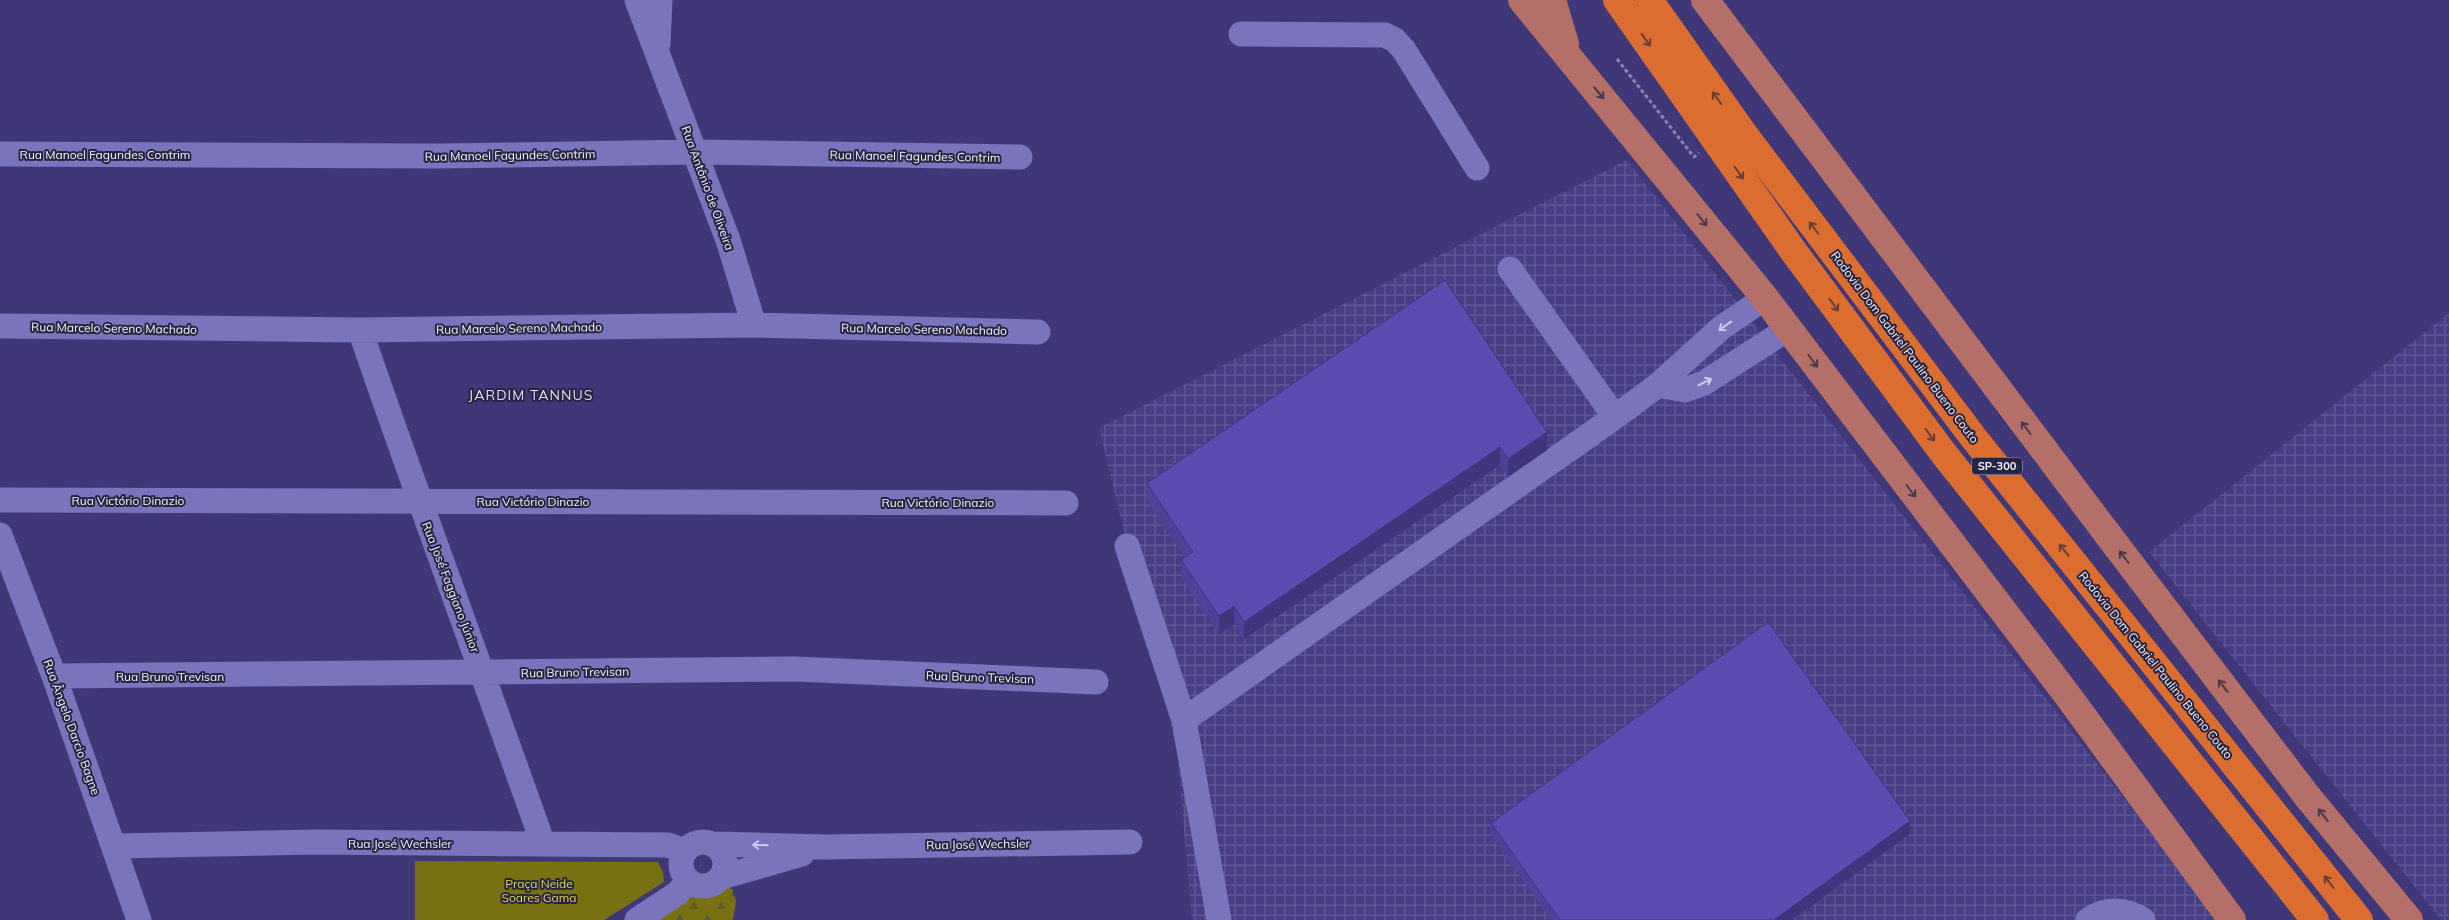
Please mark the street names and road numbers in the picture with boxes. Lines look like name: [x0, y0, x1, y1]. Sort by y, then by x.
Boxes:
street label: Rua Antônio de Oliveira: [679, 124, 737, 252]
street label: Rua Manoel Fagundes Contrim: [424, 146, 596, 164]
street label: Rua Manoel Fagundes Contrim: [20, 147, 190, 162]
street label: Rua Manoel Fagundes Contrim: [829, 147, 1001, 165]
street label: Rodovia Dom Gabriel Paulino Bueno Couto: [1828, 248, 1982, 446]
street label: Rua Marcelo Sereno Machado: [31, 319, 197, 337]
street label: Rua Marcelo Sereno Machado: [436, 319, 602, 337]
street label: Rua Marcelo Sereno Machado: [841, 320, 1007, 338]
road number: SP-300: [1972, 458, 2022, 474]
street label: Rua Victório Dinazio: [72, 493, 185, 508]
street label: Rua Victório Dinazio: [477, 494, 590, 509]
street label: Rua Victório Dinazio: [882, 495, 995, 510]
street label: Rua José Faggiano Júnior: [419, 519, 483, 655]
street label: Rodovia Dom Gabriel Paulino Bueno Couto: [2076, 568, 2236, 762]
street label: Rua Ângelo Darcio Bagne: [40, 657, 104, 797]
street label: Rua Bruno Trevisan: [521, 664, 629, 680]
street label: Rua Bruno Trevisan: [926, 668, 1034, 686]
street label: Rua Bruno Trevisan: [116, 669, 224, 684]
street label: Rua José Wechsler: [348, 836, 453, 851]
street label: Rua José Wechsler: [926, 836, 1031, 852]

